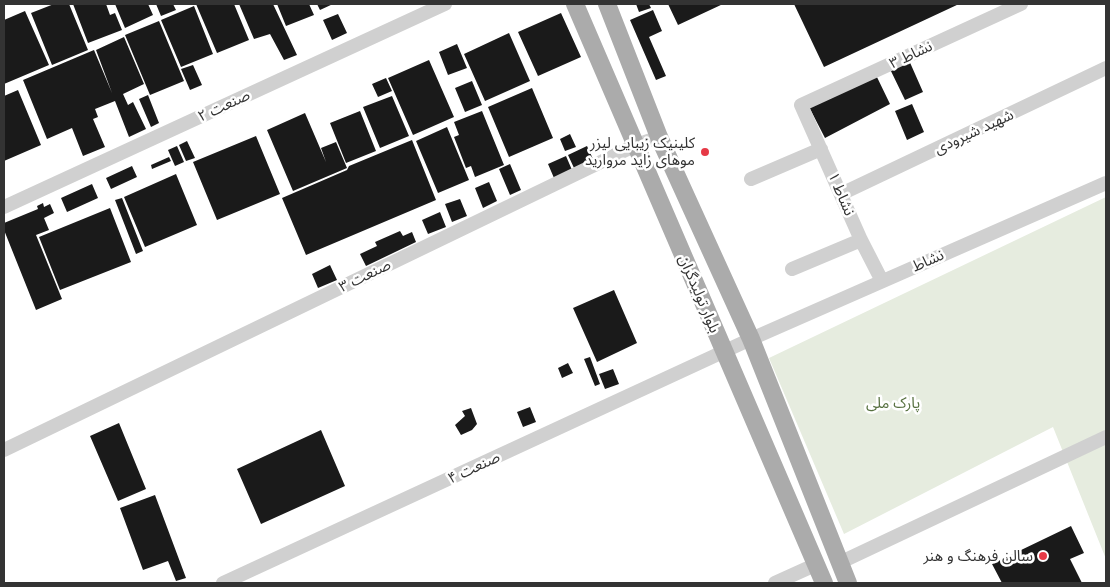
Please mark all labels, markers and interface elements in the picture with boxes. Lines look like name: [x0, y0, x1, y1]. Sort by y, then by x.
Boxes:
street label: نشاط ۳: [887, 37, 935, 73]
street label: صنعت ۲: [195, 86, 253, 126]
street label: شهید شیرودی: [931, 106, 1017, 158]
place label: کلینیک زیبایی لیزر موهای زاید مروارید: [585, 134, 695, 169]
marker: کلینیک زیبایی لیزر موهای زاید مروارید: [699, 146, 711, 158]
street label: نشاط ۱: [824, 170, 858, 218]
street label: نشاط: [909, 246, 947, 276]
street label: بلوار تولیدگران: [674, 252, 724, 336]
street label: صنعت ۳: [336, 256, 394, 296]
park label: پارک ملی: [866, 394, 920, 412]
street label: صنعت ۴: [445, 448, 503, 488]
place label: سالن فرهنگ و هنر: [923, 547, 1033, 565]
marker: سالن فرهنگ و هنر: [1037, 550, 1049, 562]

